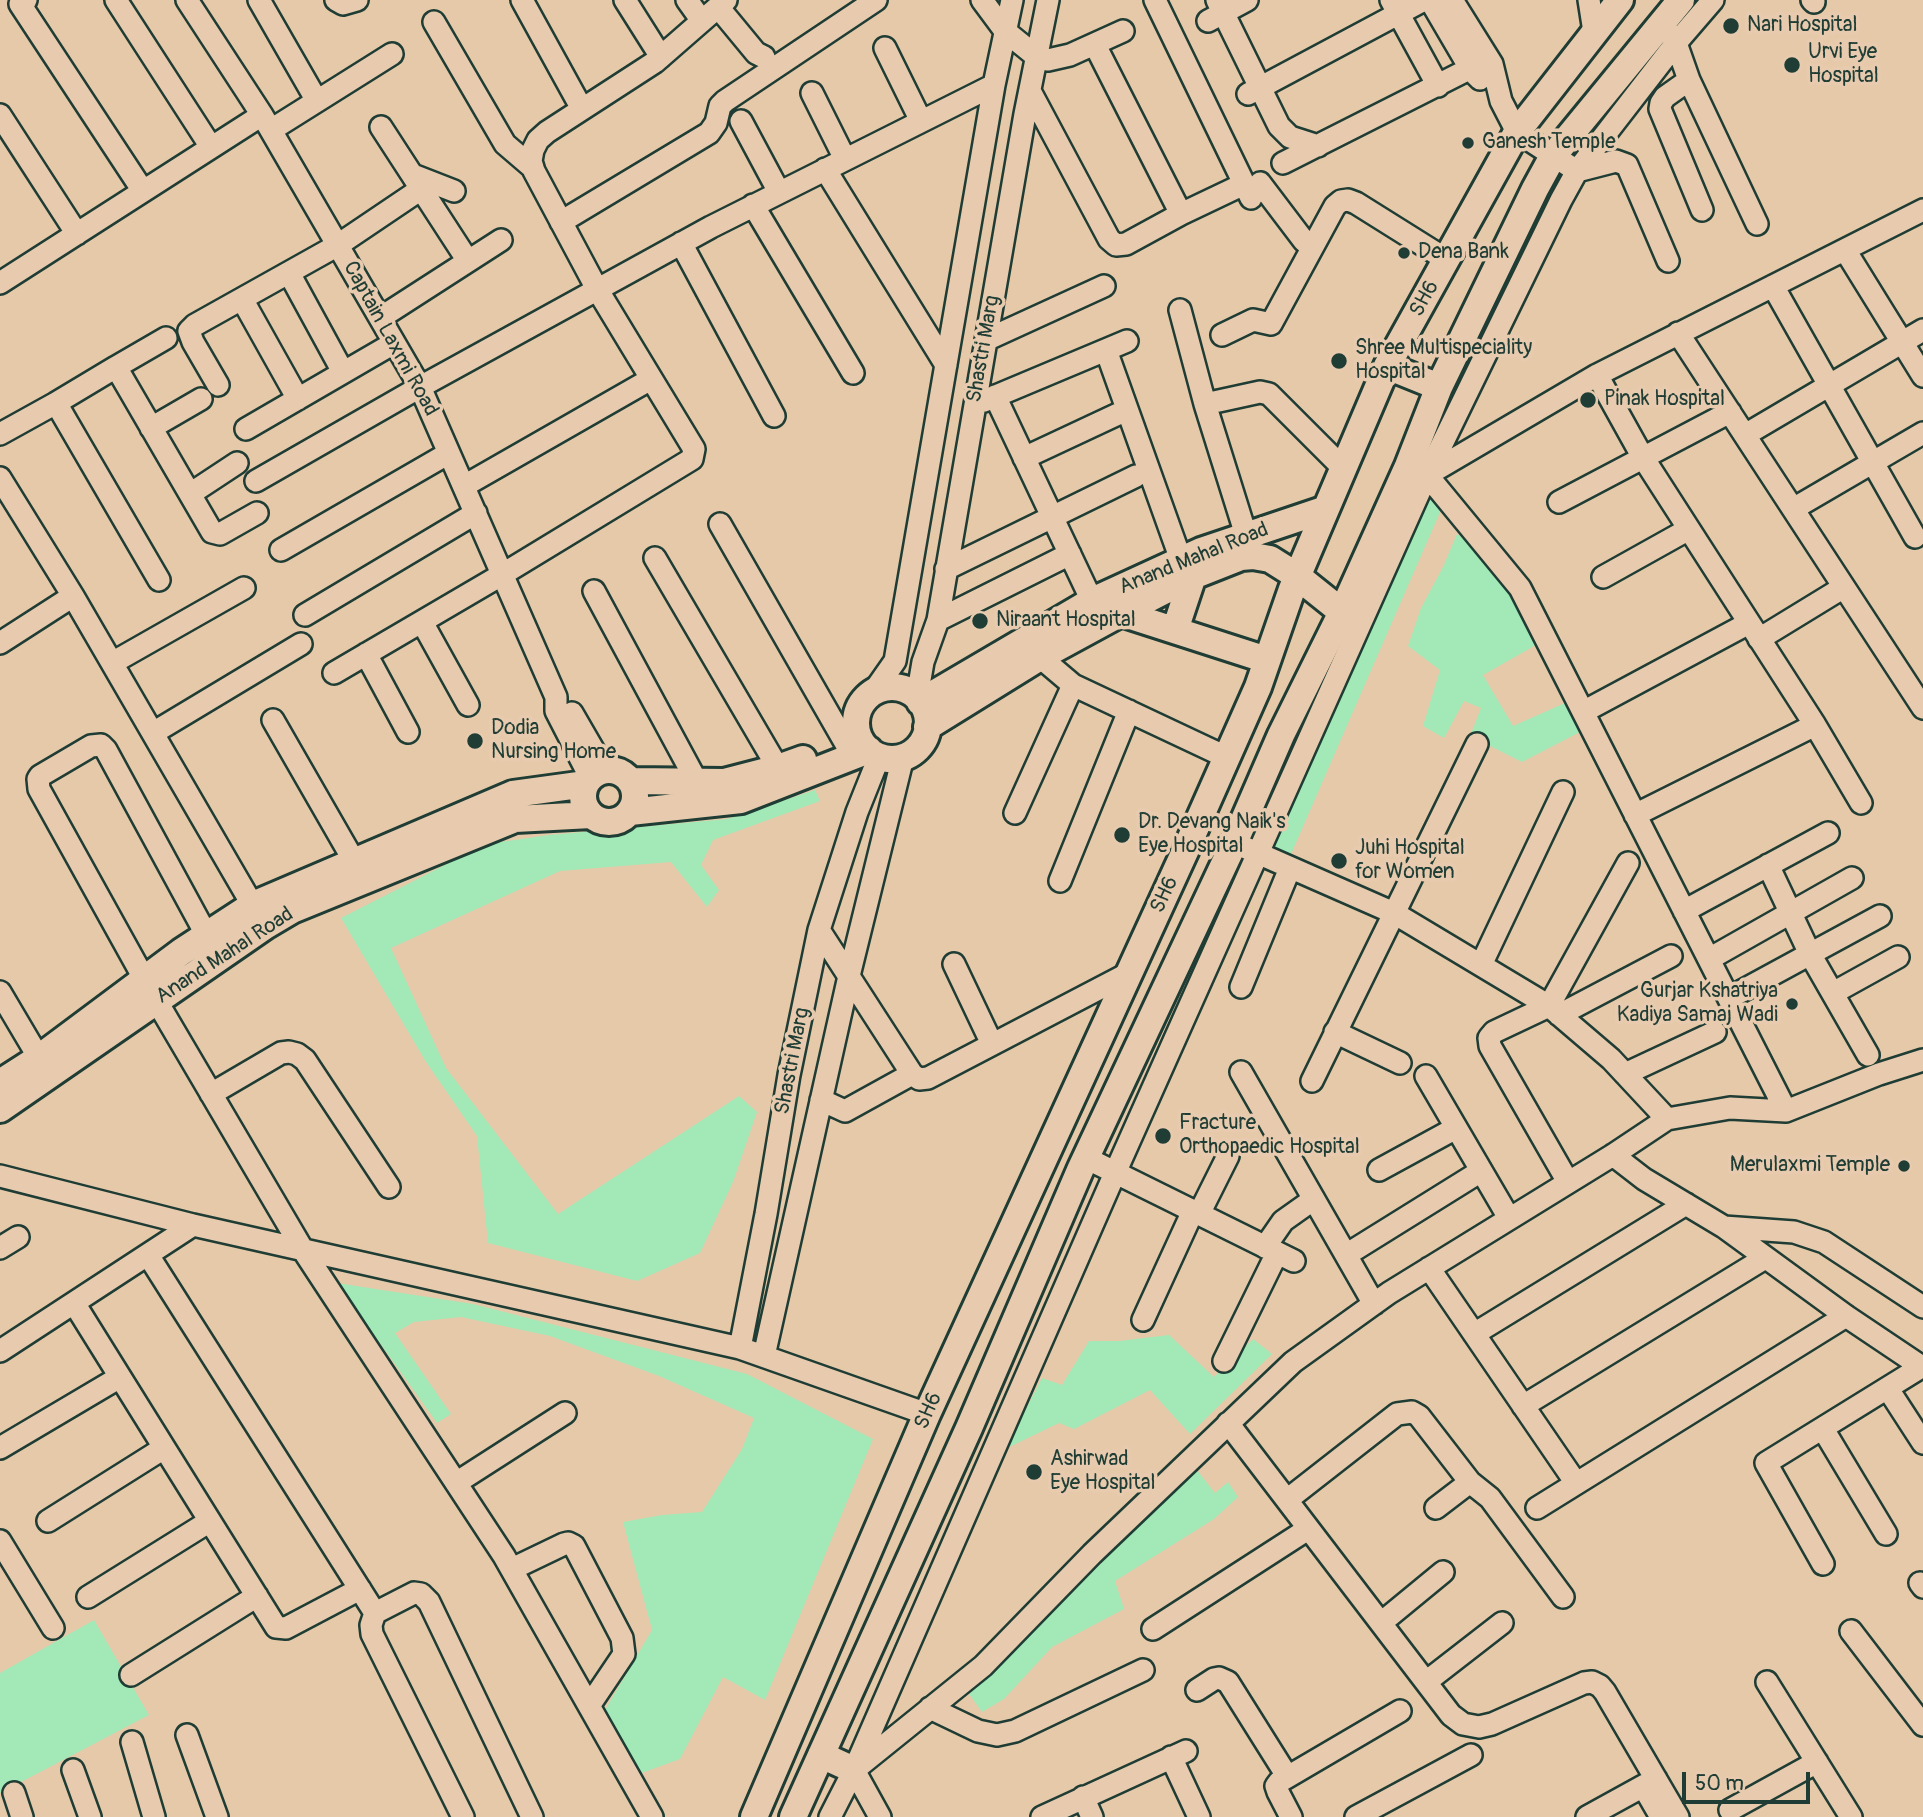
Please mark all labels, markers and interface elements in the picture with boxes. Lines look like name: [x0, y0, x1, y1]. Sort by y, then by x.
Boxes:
place label: Nari Hospital: [1747, 13, 1858, 39]
marker: Nari Hospital: [1721, 16, 1741, 36]
place label: Urvi Eye Hospital: [1808, 40, 1879, 90]
marker: Urvi Eye Hospital: [1782, 55, 1802, 75]
place label: Ganesh Temple: [1482, 130, 1616, 156]
marker: Ganesh Temple: [1460, 135, 1476, 151]
place label: Dena Bank: [1418, 240, 1509, 266]
marker: Dena Bank: [1396, 245, 1412, 261]
street label: Captain Laxmi Road: [337, 257, 443, 421]
street label: SH6: [1405, 276, 1445, 322]
street label: Shastri Marg: [962, 293, 1006, 405]
place label: Shree Multispeciality Hospital: [1355, 336, 1532, 386]
marker: Shree Multispeciality Hospital: [1329, 351, 1349, 371]
place label: Pinak Hospital: [1604, 387, 1725, 413]
marker: Pinak Hospital: [1578, 390, 1598, 410]
street label: Anand Mahal Road: [1116, 518, 1272, 600]
place label: Niraant Hospital: [996, 608, 1136, 634]
marker: Niraant Hospital: [970, 611, 990, 631]
place label: Dodia Nursing Home: [491, 716, 616, 766]
marker: Dodia Nursing Home: [465, 731, 485, 751]
place label: Dr. Devang Naik's Eye Hospital: [1138, 810, 1286, 860]
marker: Dr. Devang Naik's Eye Hospital: [1112, 825, 1132, 845]
place label: Juhi Hospital for Women: [1355, 836, 1465, 886]
marker: Juhi Hospital for Women: [1329, 851, 1349, 871]
street label: SH6: [1146, 873, 1184, 917]
street label: Anand Mahal Road: [151, 902, 299, 1010]
place label: Gurjar Kshatriya Kadiya Samaj Wadi: [1617, 979, 1778, 1029]
marker: Gurjar Kshatriya Kadiya Samaj Wadi: [1784, 996, 1800, 1012]
street label: Shastri Marg: [770, 1005, 816, 1117]
place label: Fracture Orthopaedic Hospital: [1179, 1111, 1360, 1161]
marker: Fracture Orthopaedic Hospital: [1153, 1126, 1173, 1146]
place label: Merulaxmi Temple: [1730, 1153, 1890, 1179]
marker: Merulaxmi Temple: [1896, 1158, 1912, 1174]
street label: SH6: [910, 1389, 948, 1433]
place label: Ashirwad Eye Hospital: [1050, 1447, 1155, 1497]
marker: Ashirwad Eye Hospital: [1024, 1462, 1044, 1482]
scale bar: [1685, 1758, 1813, 1802]
text: 50 m: [1695, 1770, 1744, 1797]

